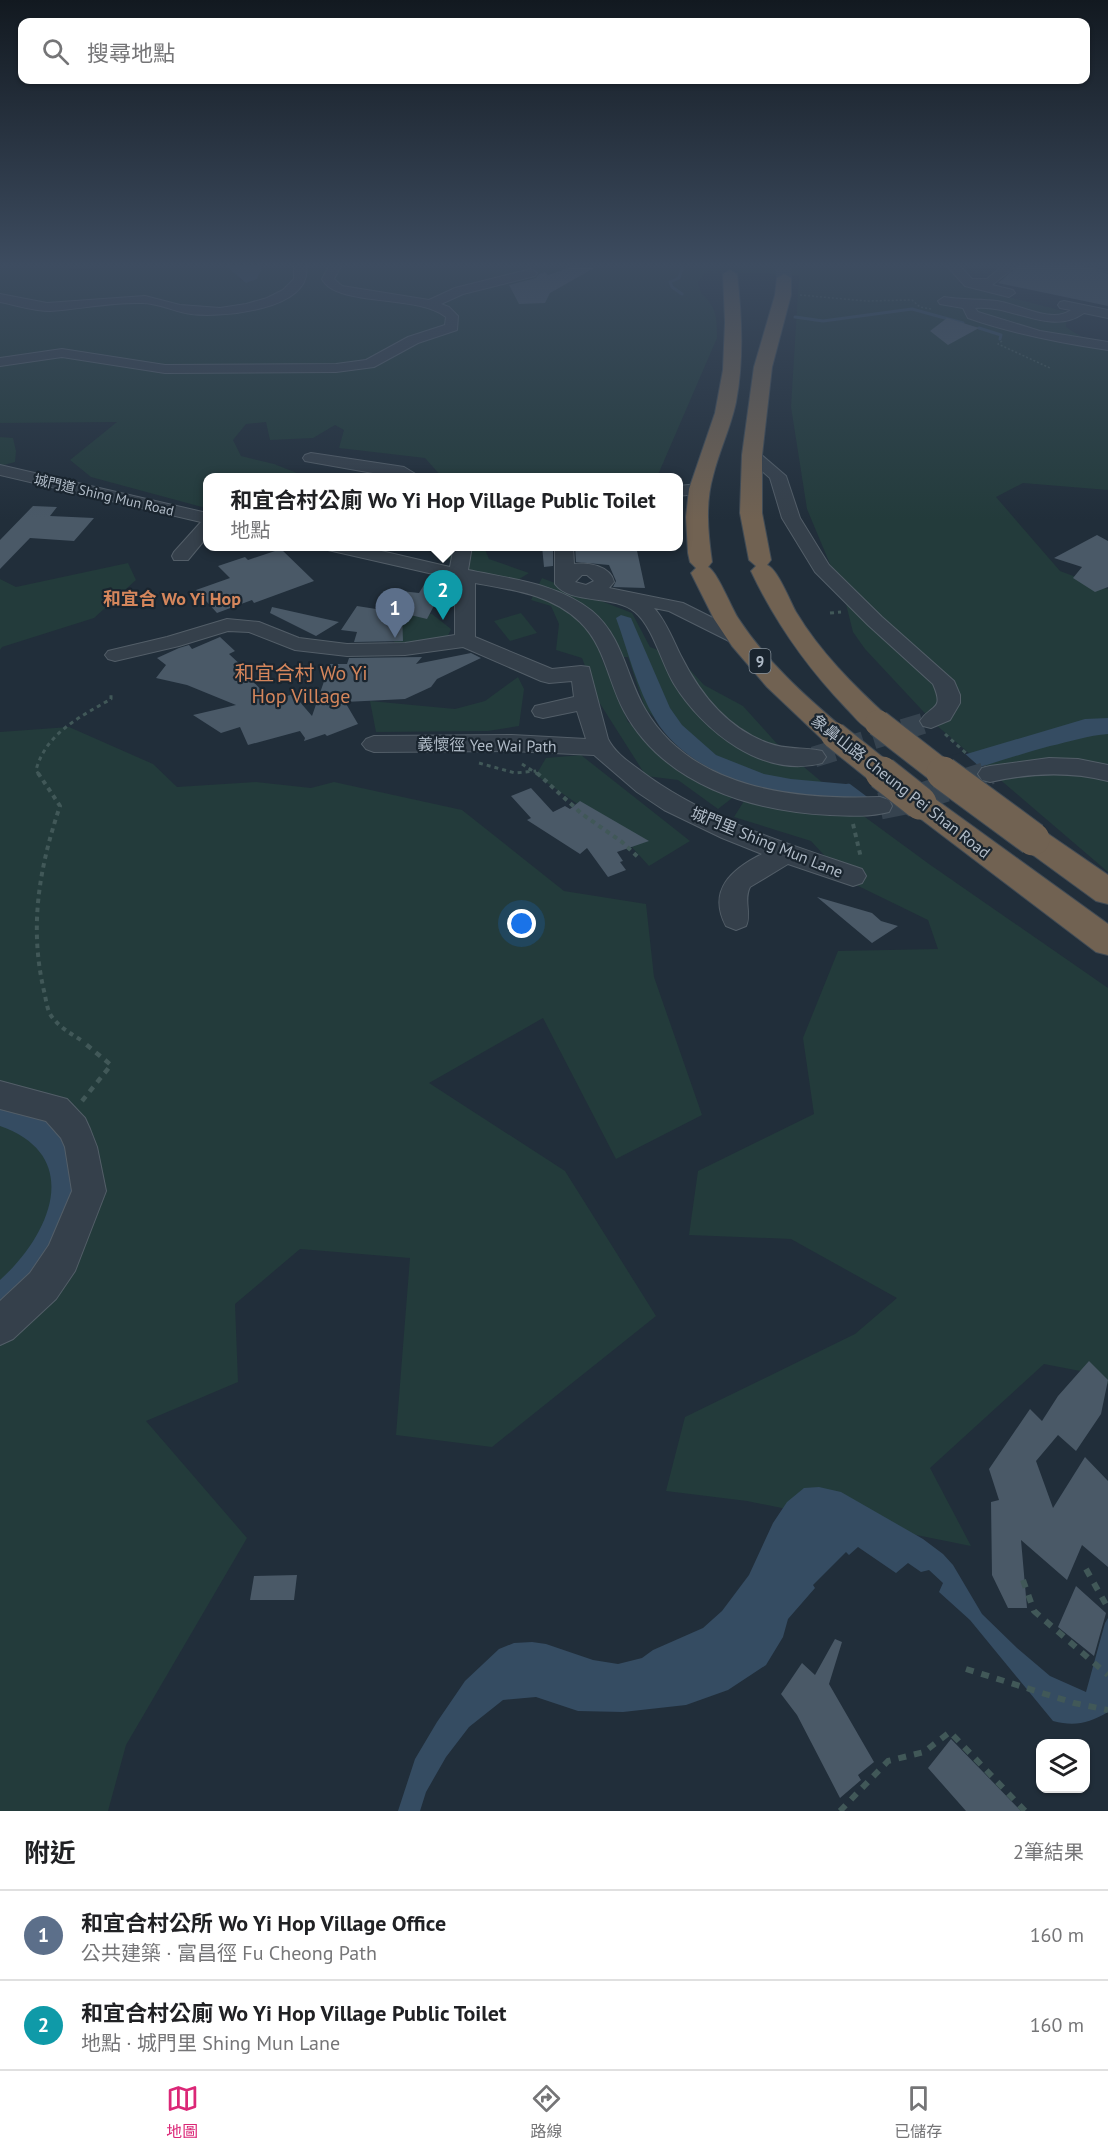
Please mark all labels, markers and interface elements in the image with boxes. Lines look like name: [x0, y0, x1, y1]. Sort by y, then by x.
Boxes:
search box: [18, 18, 1090, 84]
icon: search: [39, 35, 72, 68]
text: 搜尋地點: [87, 39, 175, 67]
street label: 城門道 Shing Mun Road: [32, 470, 176, 520]
popup: [203, 473, 683, 551]
text: 和宜合村公廁 Wo Yi Hop Village Public Toilet: [230, 486, 656, 514]
text: 地點: [230, 517, 270, 543]
pin: 2: [424, 570, 462, 620]
district label: 和宜合 Wo Yi Hop: [103, 587, 241, 610]
pin: 1: [376, 588, 414, 638]
road number: 9: [750, 649, 771, 673]
district label: 和宜合村 Wo Yi Hop Village: [234, 660, 368, 709]
street label: 象鼻山路 Cheung Pei Shan Road: [808, 710, 994, 862]
street label: 義懷徑 Yee Wai Path: [417, 734, 557, 756]
street label: 城門里 Shing Mun Lane: [688, 802, 846, 882]
your location: [507, 909, 536, 938]
map controls: [1036, 1739, 1090, 1793]
button: layers: [1036, 1739, 1090, 1793]
text: 附近: [24, 1836, 76, 1869]
text: 2筆結果: [1013, 1839, 1084, 1865]
text: 和宜合村公所 Wo Yi Hop Village Office: [81, 1909, 446, 1937]
text: 1: [38, 1922, 49, 1948]
text: 160 m: [1030, 1922, 1084, 1948]
text: 公共建築 · 富昌徑 Fu Cheong Path: [81, 1940, 377, 1966]
text: 和宜合村公廁 Wo Yi Hop Village Public Toilet: [81, 1999, 507, 2027]
text: 2: [38, 2012, 49, 2038]
text: 160 m: [1030, 2012, 1084, 2038]
text: 地點 · 城門里 Shing Mun Lane: [81, 2030, 340, 2056]
tab: 地圖: [166, 2082, 199, 2142]
tab: 路線: [530, 2082, 563, 2142]
tab: 已儲存: [894, 2082, 942, 2142]

